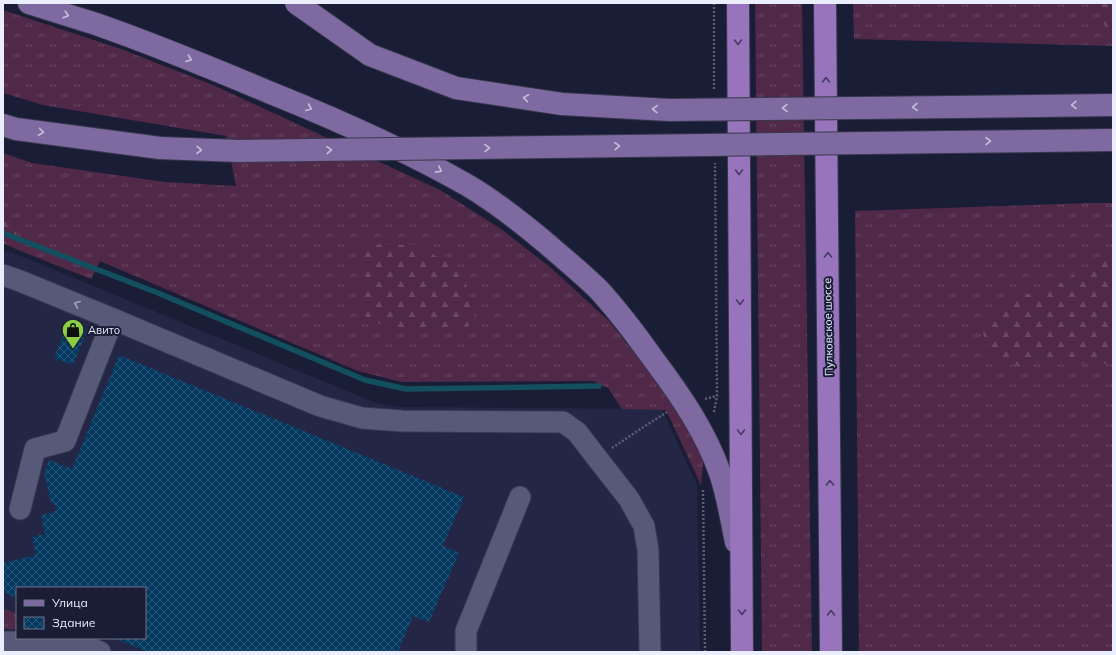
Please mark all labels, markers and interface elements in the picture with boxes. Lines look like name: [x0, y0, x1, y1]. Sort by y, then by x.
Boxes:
one-way arrow: [63, 10, 70, 19]
one-way arrow: [734, 39, 743, 45]
one-way arrow: [185, 54, 192, 62]
one-way arrow: [822, 77, 830, 83]
one-way arrow: [523, 94, 529, 103]
one-way arrow: [1071, 101, 1077, 110]
one-way arrow: [912, 103, 918, 111]
one-way arrow: [305, 104, 312, 112]
one-way arrow: [652, 104, 658, 113]
one-way arrow: [782, 104, 788, 112]
one-way arrow: [38, 127, 44, 136]
one-way arrow: [985, 137, 991, 145]
one-way arrow: [614, 142, 620, 150]
one-way arrow: [484, 144, 490, 152]
one-way arrow: [196, 146, 202, 154]
one-way arrow: [326, 146, 332, 154]
one-way arrow: [435, 166, 442, 173]
one-way arrow: [735, 169, 743, 175]
one-way arrow: [824, 252, 832, 258]
street label: Пулковское шоссе: [820, 278, 836, 376]
one-way arrow: [736, 299, 744, 305]
one-way arrow: [74, 301, 81, 309]
shop icon: Авито: [60, 317, 86, 350]
place label: Авито: [88, 323, 120, 337]
one-way arrow: [737, 429, 745, 435]
one-way arrow: [826, 480, 834, 486]
legend: [16, 587, 146, 639]
text: Улица: [51, 595, 88, 610]
one-way arrow: [738, 609, 746, 615]
one-way arrow: [827, 610, 835, 616]
text: Здание: [52, 615, 96, 630]

